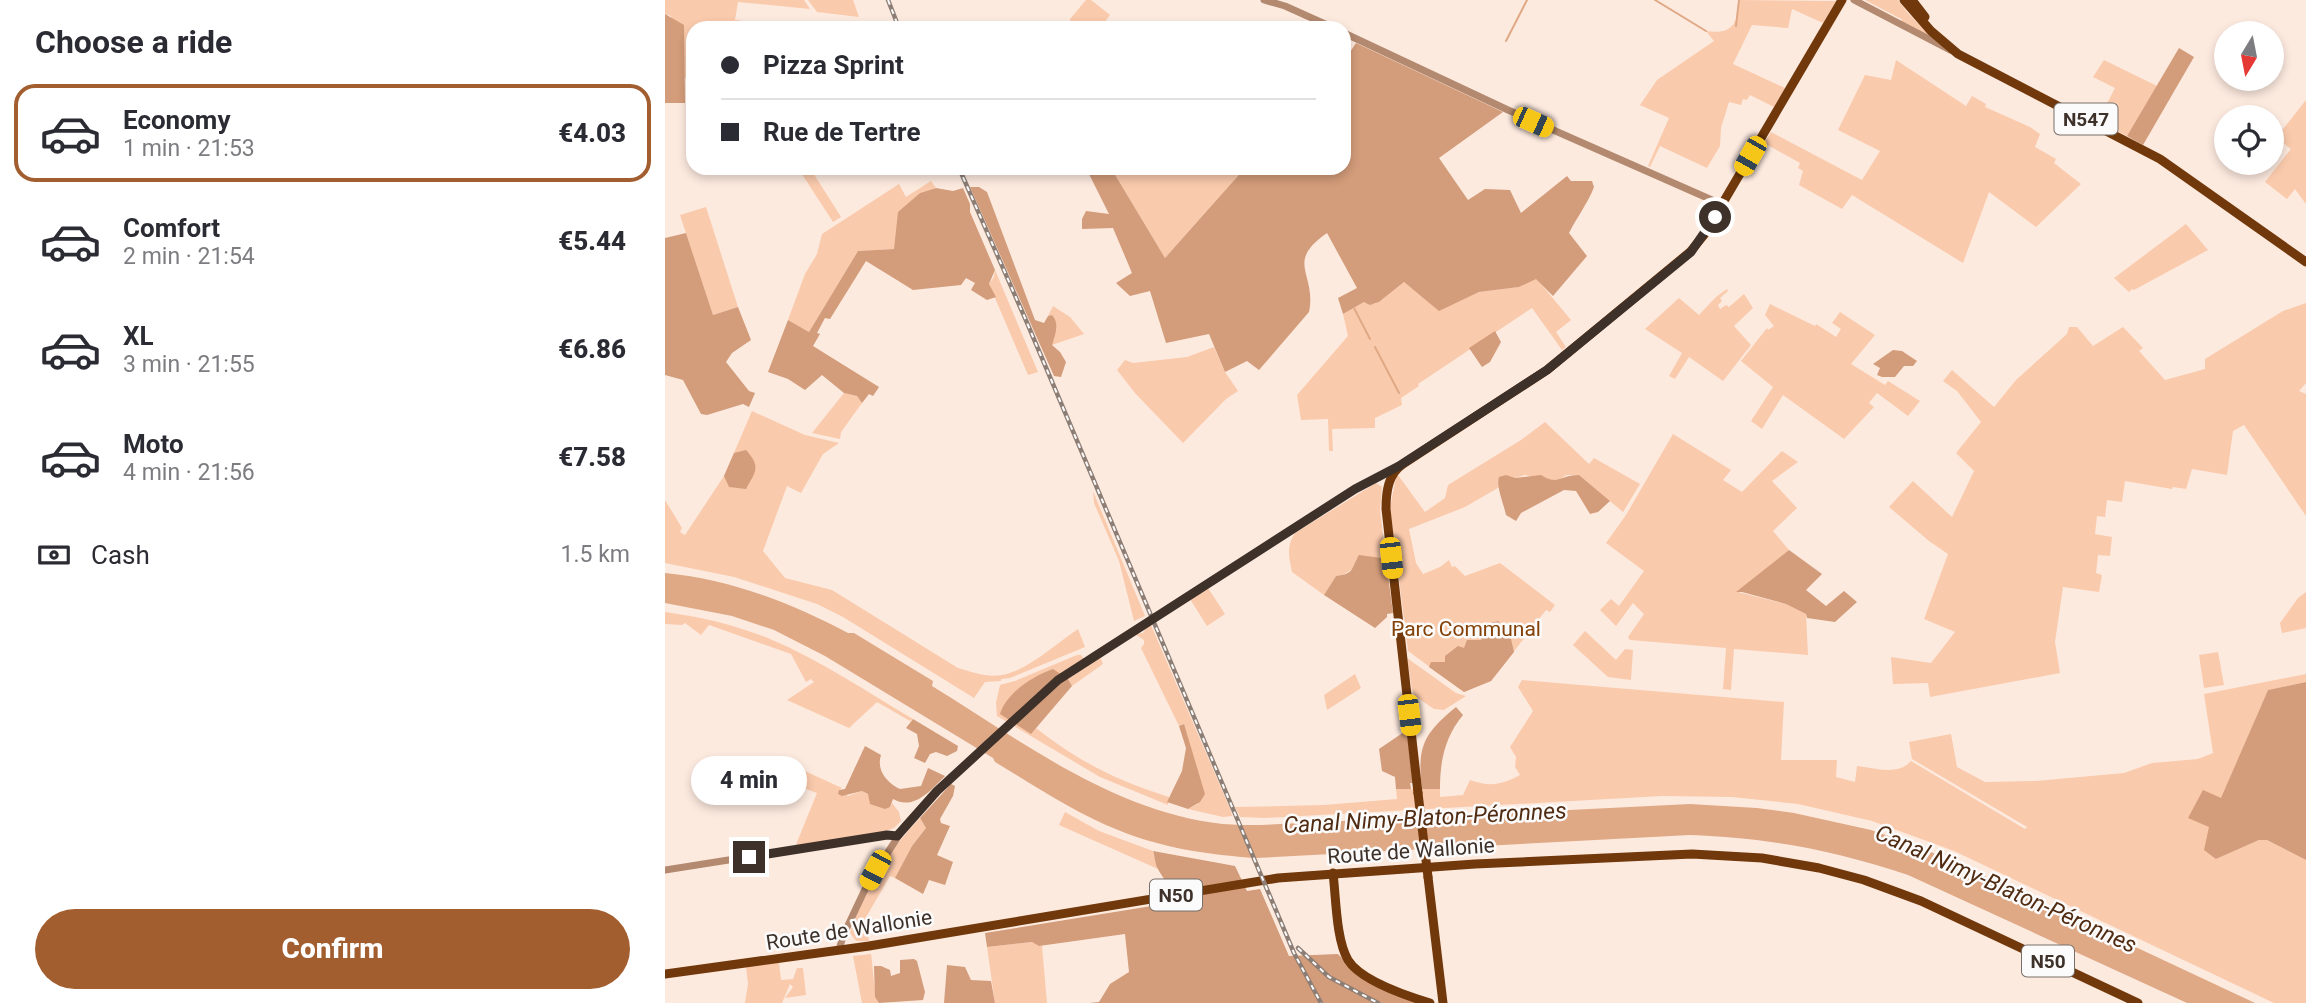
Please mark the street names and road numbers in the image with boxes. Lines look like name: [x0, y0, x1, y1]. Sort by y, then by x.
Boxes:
road number: N547: [2055, 104, 2117, 134]
street label: Route de Wallonie: [1327, 833, 1495, 869]
road number: N50: [1150, 880, 1202, 911]
street label: Route de Wallonie: [764, 905, 934, 955]
road number: N50: [2022, 945, 2074, 976]

